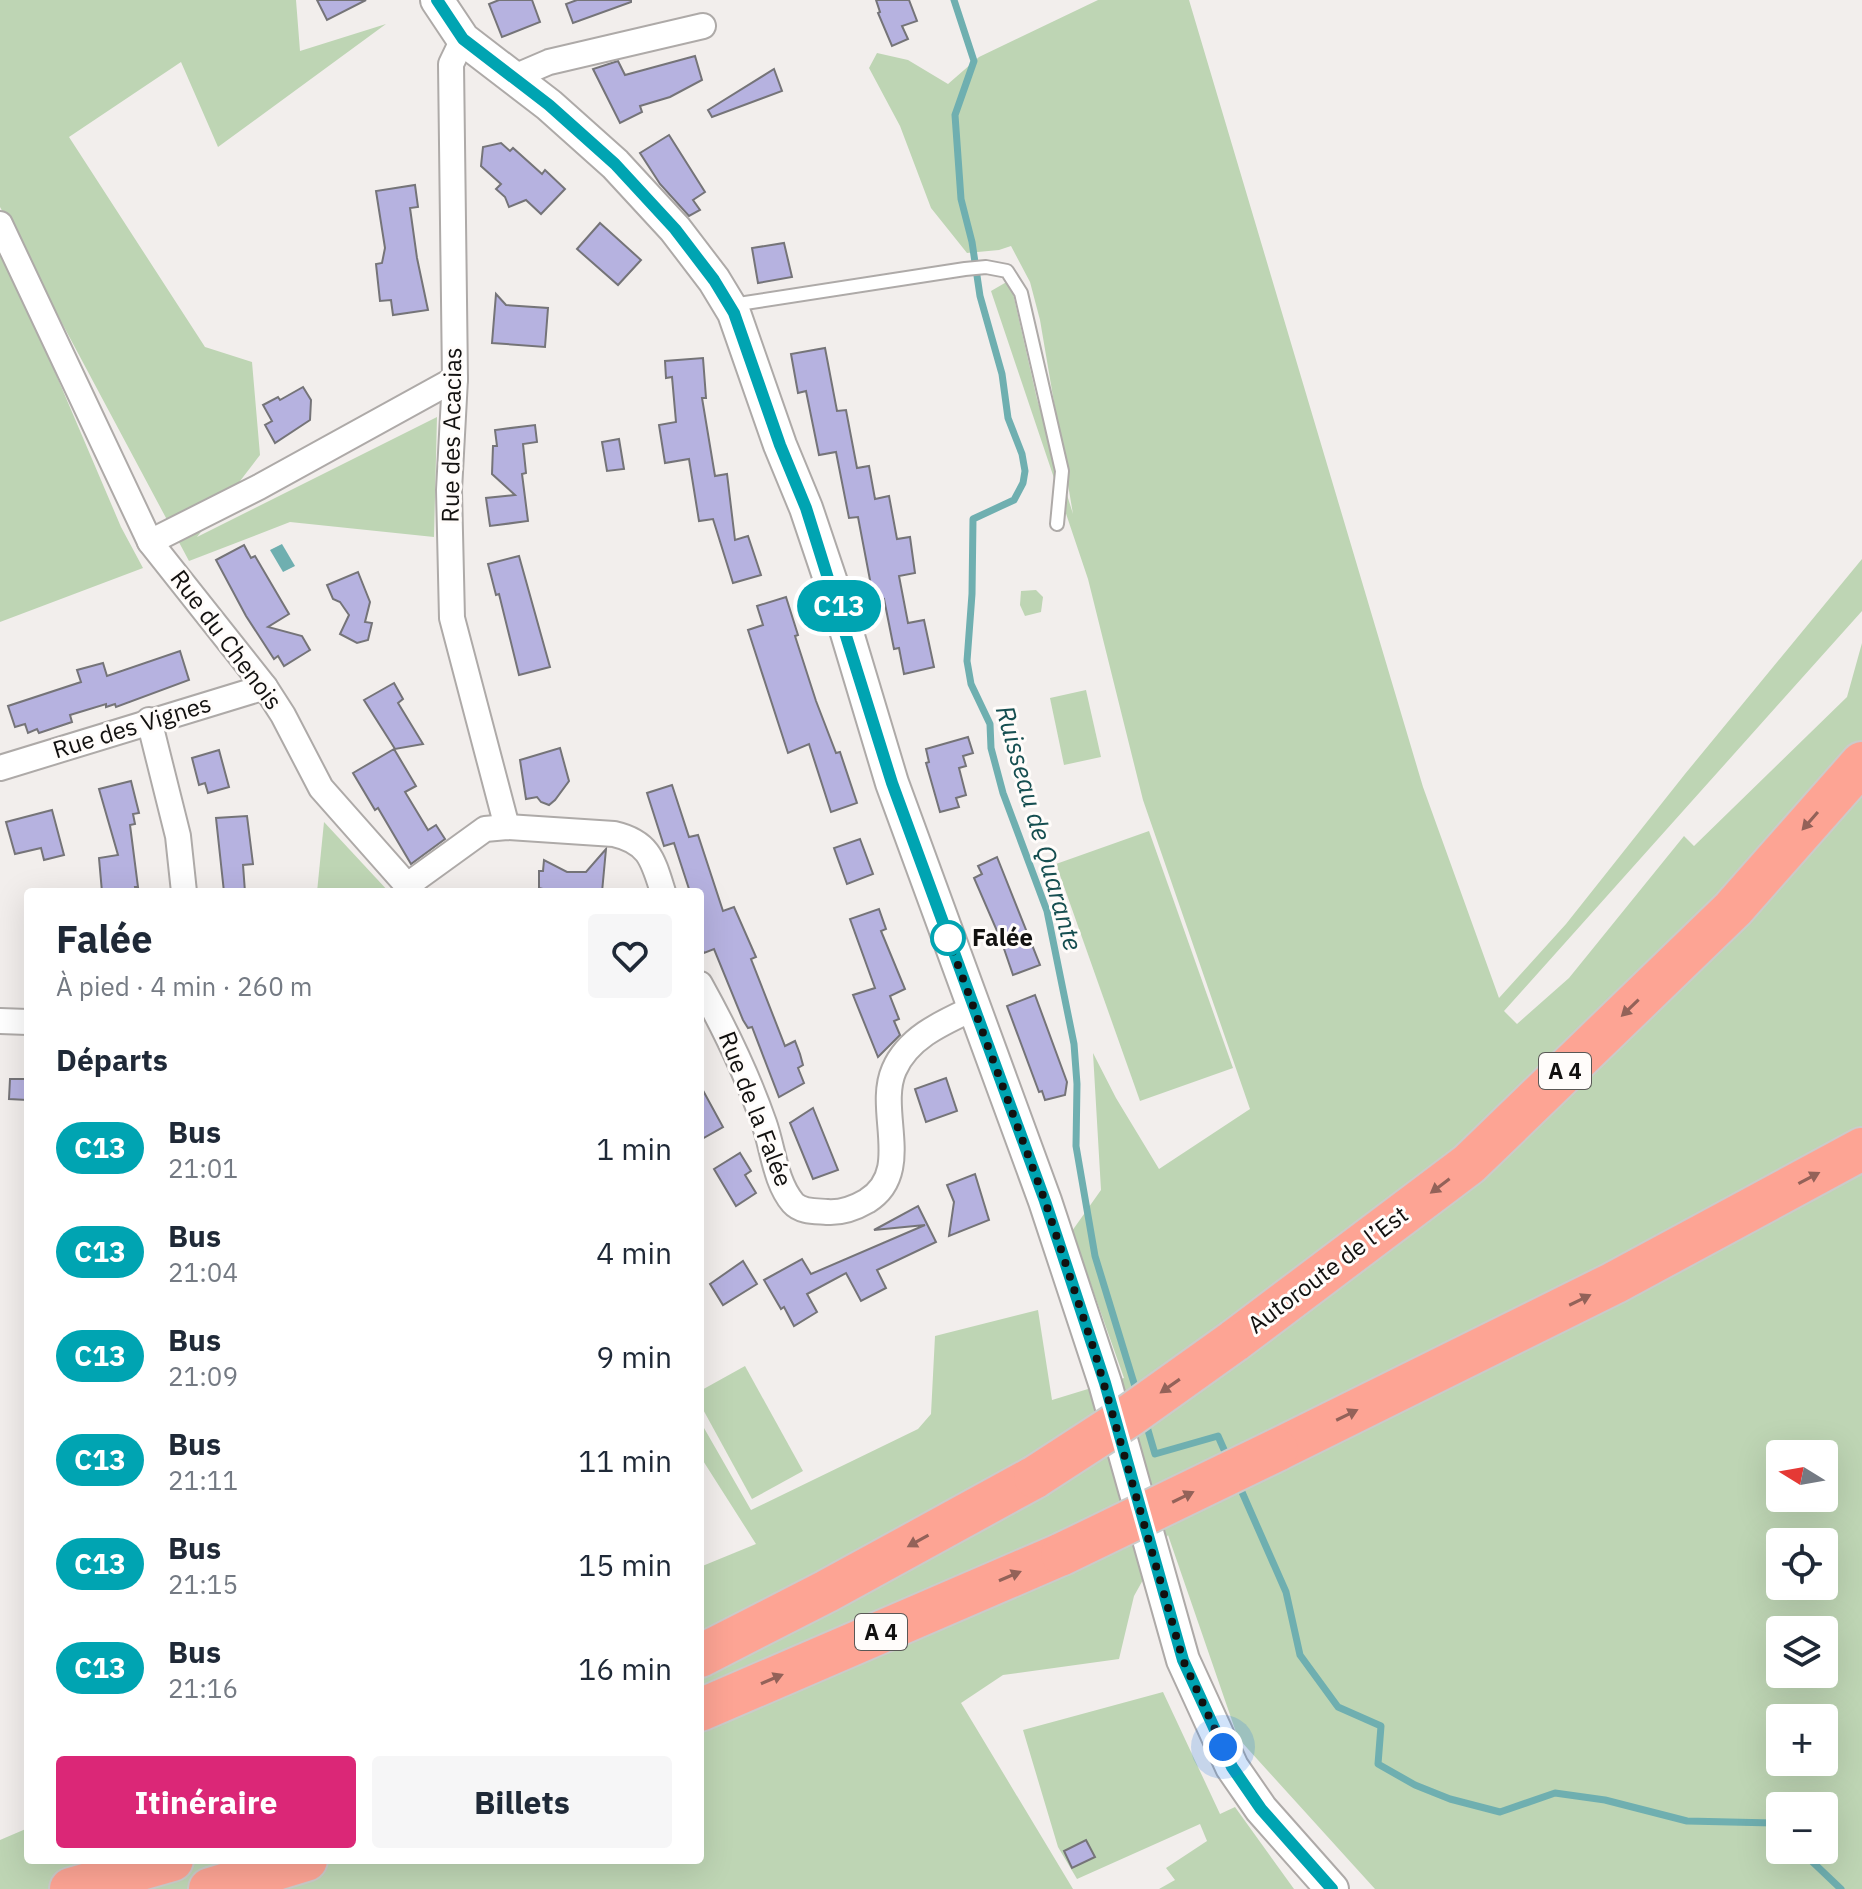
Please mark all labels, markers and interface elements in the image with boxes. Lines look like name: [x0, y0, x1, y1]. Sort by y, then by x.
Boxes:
street label: Rue des Acacias: [433, 347, 469, 523]
street label: Rue du Chenois: [164, 563, 290, 716]
line badge: C13: [793, 580, 885, 632]
text: C13: [813, 587, 865, 624]
street label: Rue des Vignes: [49, 687, 215, 765]
water label: Ruisseau de Quarante: [989, 701, 1091, 954]
one-way arrow: [1802, 812, 1820, 831]
text: Falée: [56, 914, 153, 963]
button: heart: [588, 914, 672, 998]
marker: Falée: [931, 921, 965, 955]
place label: Falée: [972, 921, 1033, 953]
text: À pied · 4 min · 260 m: [56, 969, 313, 1003]
one-way arrow: [1621, 999, 1640, 1017]
street label: Rue de la Falée: [712, 1026, 800, 1191]
text: Départs: [56, 1040, 168, 1079]
road number: A 4: [1539, 1053, 1591, 1089]
text: Bus: [168, 1112, 221, 1151]
text: C13: [74, 1129, 126, 1166]
text: 1 min: [596, 1129, 672, 1168]
text: 21:01: [168, 1151, 238, 1185]
one-way arrow: [1798, 1171, 1821, 1184]
one-way arrow: [1430, 1177, 1450, 1193]
street label: Autoroute de l’Est: [1241, 1198, 1414, 1340]
text: Bus: [168, 1216, 221, 1255]
text: C13: [74, 1233, 126, 1270]
text: 4 min: [596, 1233, 672, 1272]
text: 21:04: [168, 1255, 238, 1289]
one-way arrow: [1568, 1293, 1591, 1306]
text: Bus: [168, 1320, 221, 1359]
text: C13: [74, 1337, 126, 1374]
text: 9 min: [596, 1337, 672, 1376]
text: 21:09: [168, 1359, 238, 1393]
one-way arrow: [1160, 1378, 1181, 1393]
one-way arrow: [1335, 1409, 1358, 1422]
text: Bus: [168, 1424, 221, 1463]
north arrow: [1766, 1440, 1838, 1512]
map controls: [1766, 1440, 1838, 1864]
text: C13: [74, 1441, 126, 1478]
text: 11 min: [578, 1441, 672, 1480]
text: 21:11: [168, 1463, 238, 1497]
one-way arrow: [1171, 1490, 1194, 1504]
text: Bus: [168, 1528, 221, 1567]
button: locate: [1766, 1528, 1838, 1600]
one-way arrow: [906, 1535, 929, 1548]
text: C13: [74, 1545, 126, 1582]
text: 15 min: [578, 1545, 672, 1584]
text: 21:15: [168, 1567, 238, 1601]
one-way arrow: [999, 1570, 1022, 1583]
road number: A 4: [855, 1614, 907, 1650]
button: layers: [1766, 1616, 1838, 1688]
text: Bus: [168, 1632, 221, 1671]
text: C13: [74, 1649, 126, 1686]
text: 16 min: [578, 1649, 672, 1688]
text: 21:16: [168, 1671, 238, 1705]
one-way arrow: [760, 1673, 783, 1686]
button: +: [1766, 1704, 1838, 1776]
your location: [1203, 1727, 1243, 1767]
button: Itinéraire: [56, 1756, 356, 1848]
button: Billets: [372, 1756, 672, 1848]
button: −: [1766, 1792, 1838, 1864]

